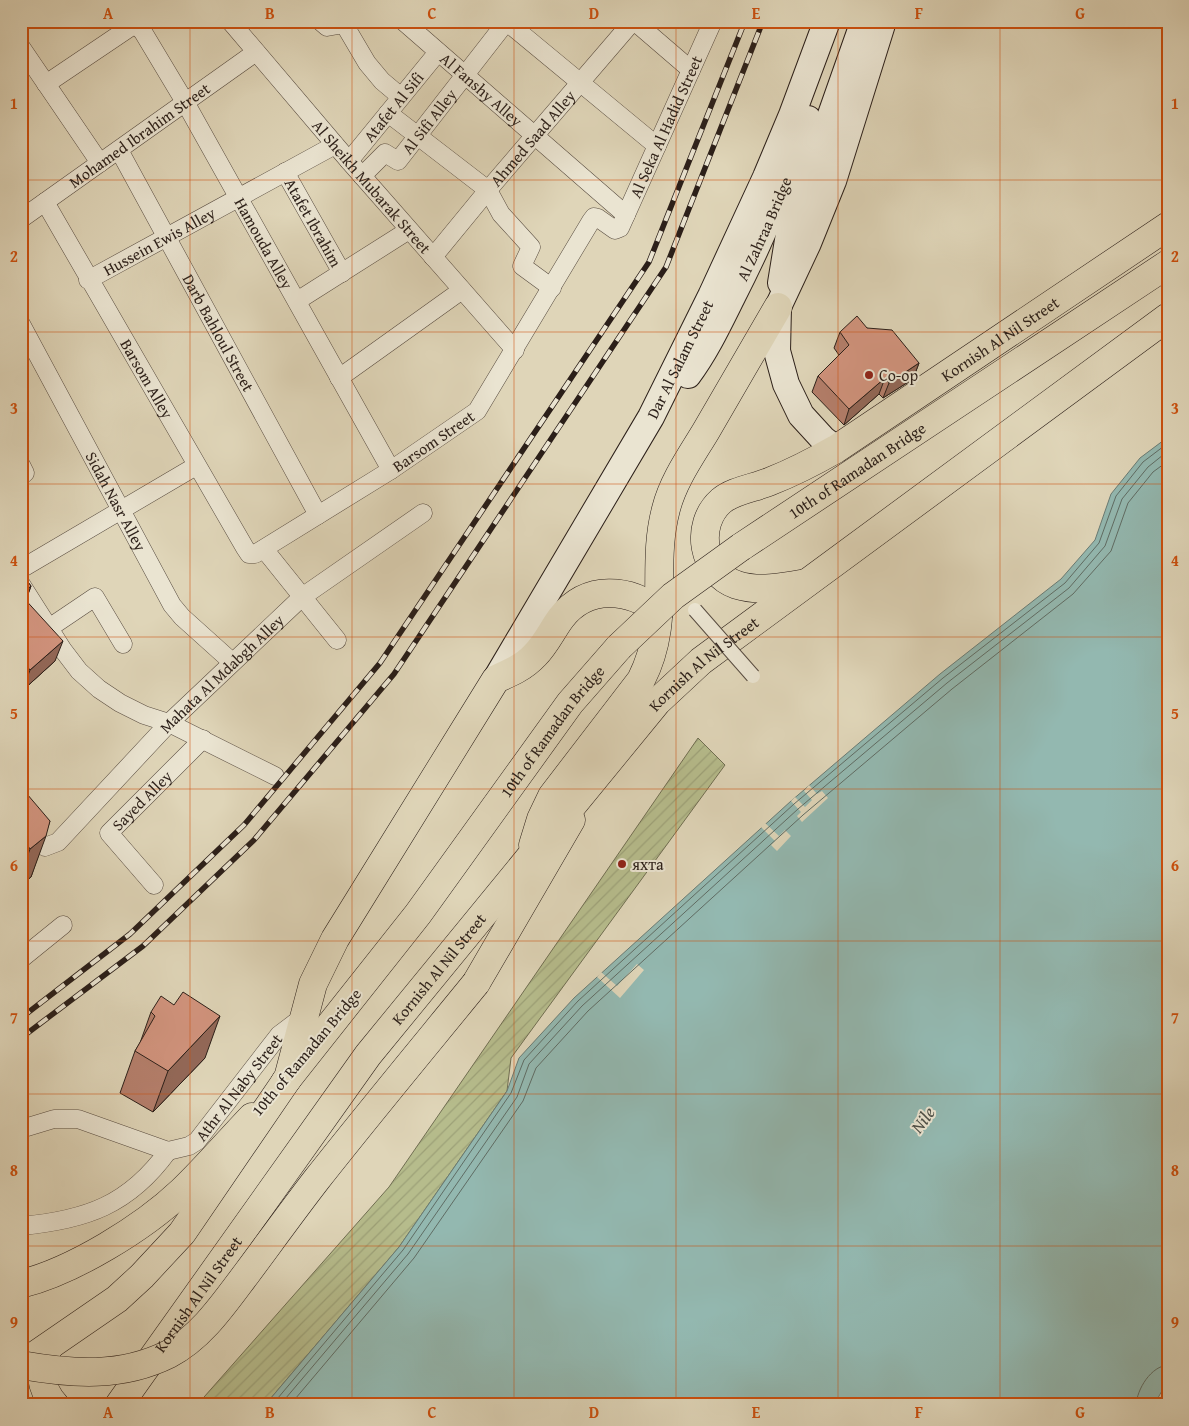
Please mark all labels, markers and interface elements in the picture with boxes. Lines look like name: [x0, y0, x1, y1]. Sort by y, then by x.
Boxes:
text: A: [103, 1, 114, 25]
text: B: [265, 1, 275, 25]
text: C: [427, 1, 437, 25]
text: D: [589, 1, 599, 25]
text: E: [752, 1, 761, 25]
text: F: [915, 1, 923, 25]
text: G: [1075, 1, 1085, 25]
street label: Al Fanshy Alley: [435, 47, 528, 132]
street label: Al Seka Al Hadid Street: [623, 51, 708, 202]
street label: Atafet Al Sifi: [357, 66, 430, 147]
street label: Mohamed Ibrahim Street: [64, 76, 215, 194]
street label: Al Sifi Alley: [396, 83, 462, 159]
street label: Ahmed Saad Alley: [484, 85, 581, 192]
text: 1: [10, 91, 18, 115]
text: 1: [1171, 91, 1179, 115]
street label: Al Sheikh Mubarak Street: [307, 114, 437, 259]
street label: Al Zahraa Bridge: [730, 173, 797, 285]
street label: Atafet Ibrahim: [279, 174, 348, 271]
street label: Hamouda Alley: [229, 193, 299, 294]
street label: Hussein Ewis Alley: [99, 201, 220, 282]
text: 2: [10, 244, 18, 268]
text: 2: [1171, 244, 1179, 268]
street label: Darb Bahloul Street: [177, 269, 261, 396]
street label: Kornish Al Nil Street: [936, 290, 1064, 387]
street label: Dar Al Salam Street: [640, 295, 719, 423]
street label: Barsom Alley: [115, 334, 180, 423]
place label: Co-op: [879, 363, 919, 387]
marker: Co-op: [863, 369, 875, 381]
text: 3: [10, 396, 18, 420]
text: 3: [1171, 396, 1179, 420]
street label: Barsom Street: [387, 404, 479, 478]
street label: 10th of Ramadan Bridge: [783, 416, 930, 525]
street label: Sidah Nasr Alley: [80, 447, 153, 555]
text: 4: [10, 548, 18, 572]
text: 4: [1171, 548, 1179, 572]
street label: Mahata Al Mdabgh Alley: [154, 608, 289, 738]
street label: Kornish Al Nil Street: [642, 610, 764, 716]
street label: 10th of Ramadan Bridge: [494, 660, 610, 802]
text: 5: [10, 701, 18, 725]
text: 5: [1171, 701, 1179, 725]
street label: Sayed Alley: [106, 765, 177, 836]
place label: яхта: [631, 852, 664, 876]
text: 6: [10, 853, 18, 877]
text: 6: [1171, 853, 1179, 877]
marker: яхта: [616, 858, 628, 870]
street label: Kornish Al Nil Street: [386, 908, 492, 1030]
street label: 10th of Ramadan Bridge: [245, 983, 367, 1121]
text: 7: [10, 1005, 18, 1029]
text: 7: [1171, 1005, 1179, 1029]
street label: Athr Al Naby Street: [189, 1028, 288, 1146]
water label: Nile: [903, 1101, 942, 1139]
text: 8: [10, 1158, 18, 1182]
text: 8: [1171, 1158, 1179, 1182]
street label: Kornish Al Nil Street: [148, 1231, 248, 1357]
text: 9: [10, 1310, 18, 1334]
text: 9: [1171, 1310, 1179, 1334]
text: A: [103, 1400, 114, 1424]
text: B: [265, 1400, 275, 1424]
text: C: [427, 1400, 437, 1424]
text: D: [589, 1400, 599, 1424]
text: E: [752, 1400, 761, 1424]
text: F: [915, 1400, 923, 1424]
text: G: [1075, 1400, 1085, 1424]

